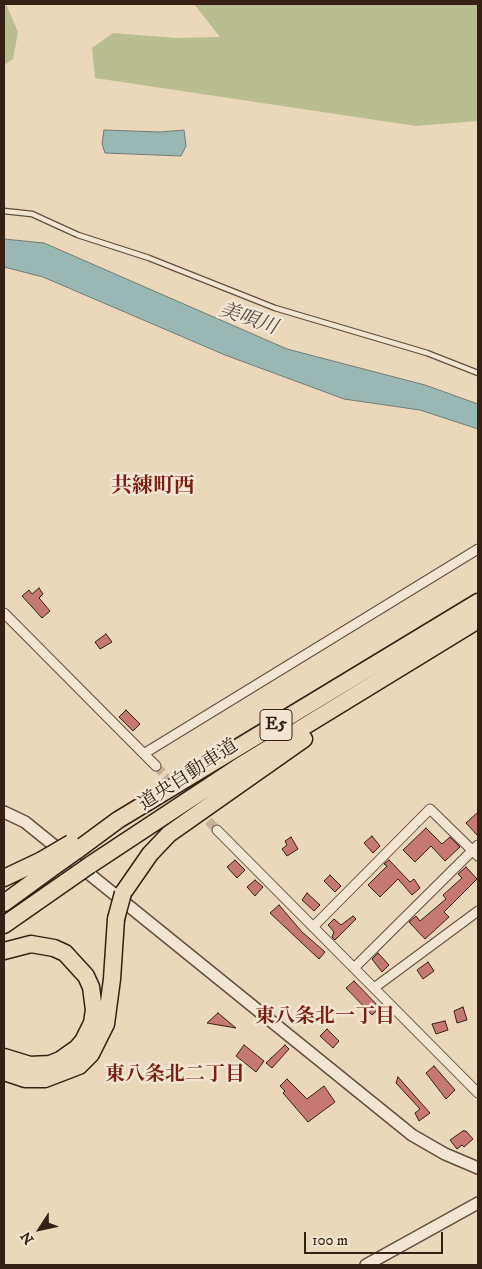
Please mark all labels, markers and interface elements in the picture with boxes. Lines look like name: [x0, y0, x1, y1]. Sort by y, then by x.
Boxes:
water label: 美唄川: [216, 299, 280, 341]
district label: 共練町西: [111, 475, 195, 501]
road number: E5: [260, 710, 292, 740]
street label: 道央自動車道: [135, 735, 243, 817]
district label: 東八条北一丁目: [255, 1006, 395, 1030]
district label: 東八条北二丁目: [105, 1064, 245, 1088]
north arrow: [15, 1204, 65, 1254]
scale bar: [307, 1222, 446, 1254]
text: N: [17, 1228, 38, 1247]
text: 100 m: [312, 1231, 348, 1250]

